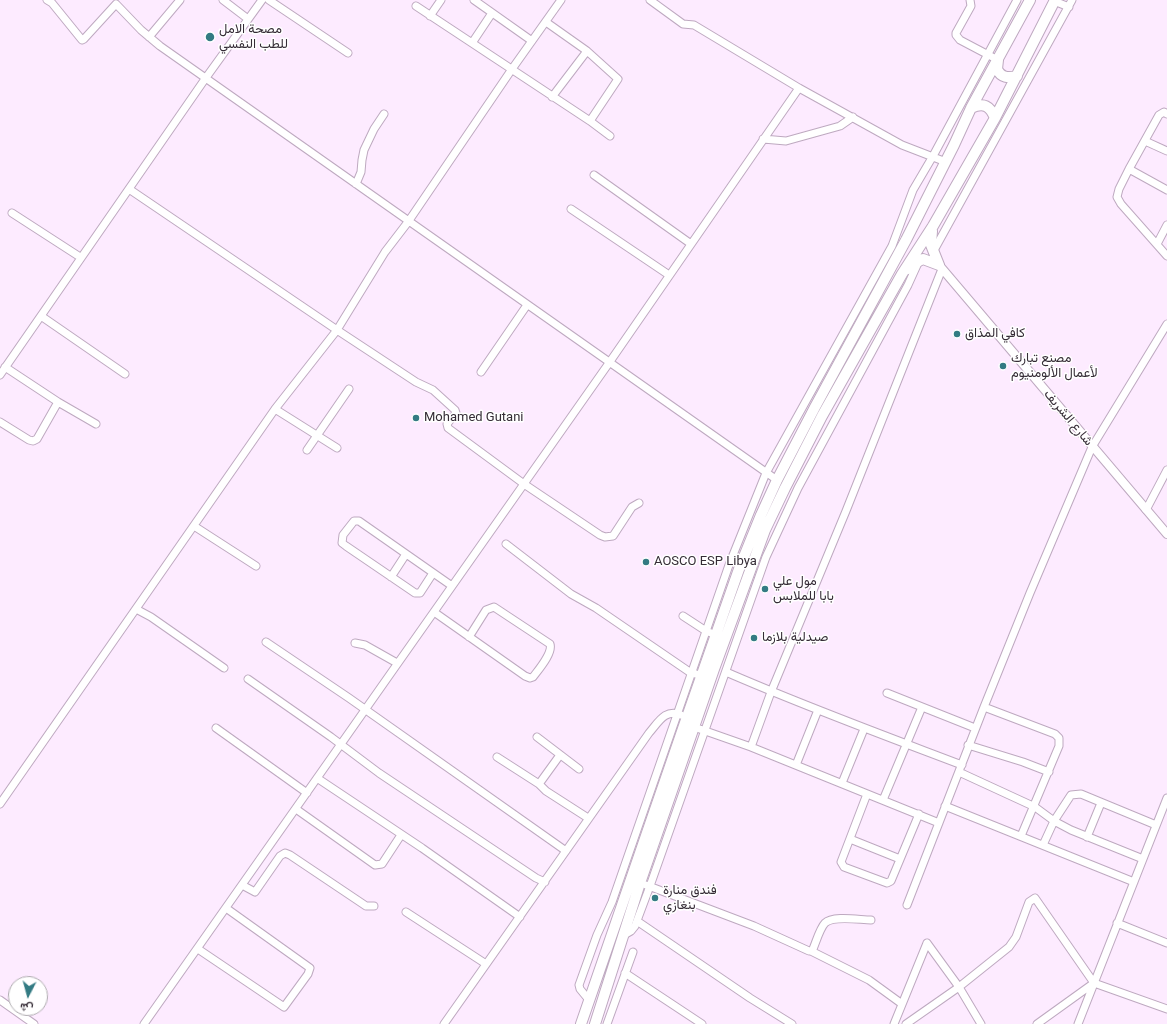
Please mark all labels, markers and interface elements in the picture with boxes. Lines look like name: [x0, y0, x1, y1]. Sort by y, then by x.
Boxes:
place label: مصحة الامل للطب النفسي: [219, 22, 288, 53]
marker: مصحة الامل للطب النفسي: [204, 31, 216, 43]
place label: كافي المذاق: [965, 326, 1025, 342]
marker: كافي المذاق: [952, 329, 962, 339]
place label: مصنع تبارك لأعمال الألومنيوم: [1011, 351, 1098, 382]
marker: مصنع تبارك لأعمال الألومنيوم: [998, 361, 1008, 371]
street label: شارع الشريف: [1040, 387, 1096, 449]
place label: Mohamed Gutani: [424, 410, 524, 426]
marker: Mohamed Gutani: [411, 413, 421, 423]
place label: AOSCO ESP Libya: [654, 554, 757, 570]
marker: AOSCO ESP Libya: [641, 557, 651, 567]
place label: مول علي بابا للملابس: [773, 574, 834, 605]
marker: مول علي بابا للملابس: [760, 584, 770, 594]
place label: صيدلية بلازما: [762, 630, 828, 646]
marker: صيدلية بلازما: [749, 633, 759, 643]
place label: فندق منارة بنغازي: [663, 883, 717, 914]
marker: فندق منارة بنغازي: [650, 893, 660, 903]
north arrow: [8, 976, 48, 1016]
text: ش: [20, 1000, 34, 1015]

